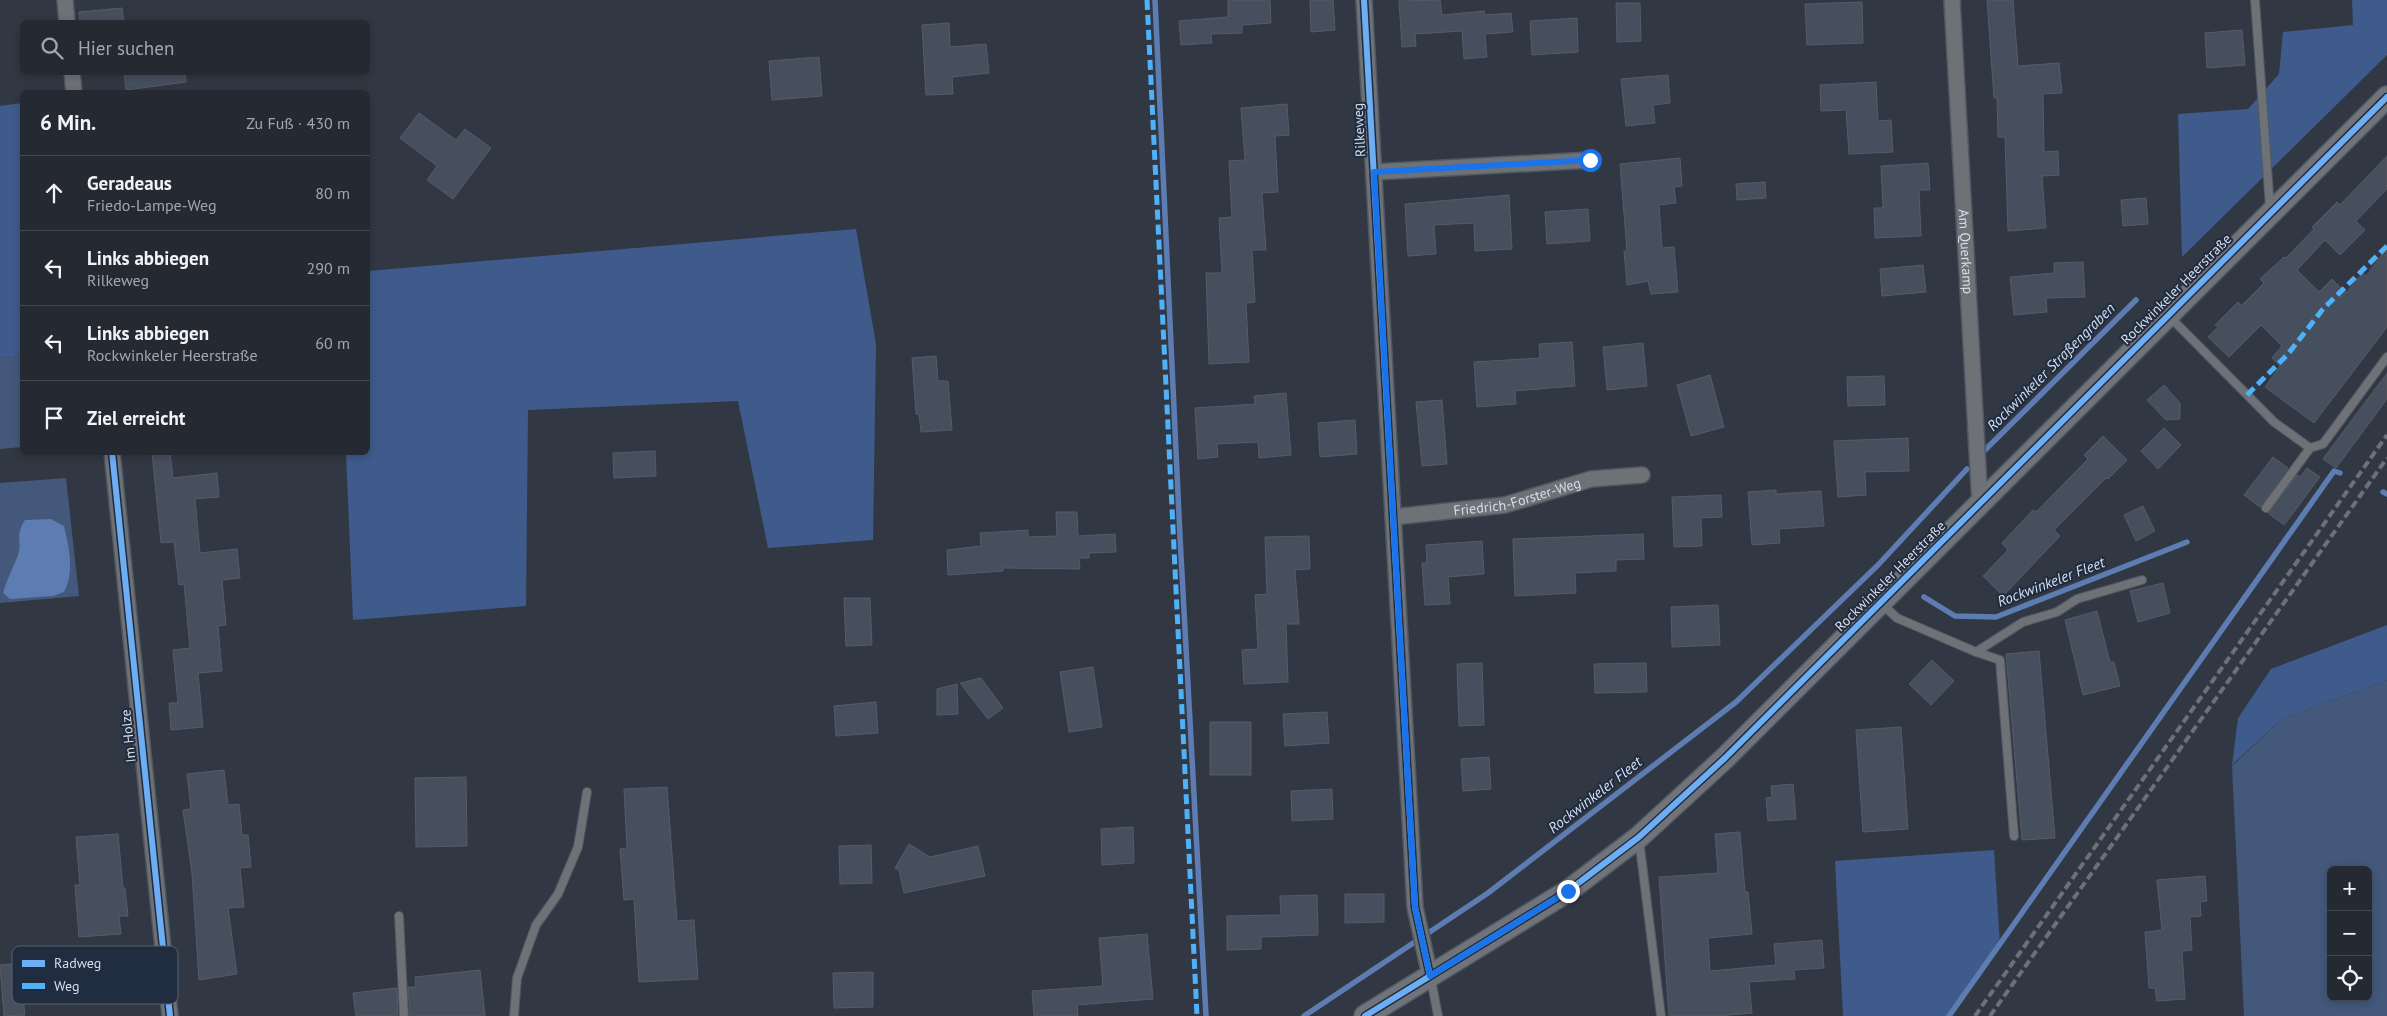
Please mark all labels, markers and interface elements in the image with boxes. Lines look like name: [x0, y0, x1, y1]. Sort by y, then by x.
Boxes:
search box: [20, 20, 370, 75]
icon: search: [38, 34, 66, 62]
text: Hier suchen: [78, 36, 174, 60]
street label: Rilkeweg: [1349, 102, 1369, 158]
text: 6 Min.: [40, 109, 96, 136]
text: Zu Fuß · 430 m: [246, 113, 350, 133]
route start: [1579, 149, 1602, 172]
text: Geradeaus: [87, 171, 172, 195]
icon: ahead: [40, 179, 68, 207]
text: 80 m: [315, 183, 350, 203]
text: Friedo-Lampe-Weg: [87, 195, 217, 215]
street label: Am Querkamp: [1955, 209, 1977, 295]
street label: Rockwinkeler Heerstraße: [2117, 230, 2235, 348]
text: Links abbiegen: [87, 246, 209, 270]
icon: left: [40, 254, 68, 282]
text: 290 m: [307, 258, 350, 278]
text: Rilkeweg: [87, 270, 149, 290]
water label: Rockwinkeler Straßengraben: [1983, 298, 2119, 435]
text: Links abbiegen: [87, 321, 209, 345]
icon: left: [40, 329, 68, 357]
text: 60 m: [315, 333, 350, 353]
text: Rockwinkeler Heerstraße: [87, 345, 258, 365]
icon: arrive: [40, 404, 68, 432]
text: Ziel erreicht: [87, 406, 185, 430]
street label: Friedrich-Forster-Weg: [1452, 474, 1583, 519]
street label: Rockwinkeler Heerstraße: [1831, 517, 1949, 635]
water label: Rockwinkeler Fleet: [1994, 552, 2108, 611]
street label: Im Holze: [116, 709, 140, 763]
water label: Rockwinkeler Fleet: [1544, 751, 1646, 837]
map controls: [2327, 866, 2372, 1001]
button: +: [2327, 866, 2372, 911]
route end: [1557, 880, 1580, 903]
button: −: [2327, 911, 2372, 956]
legend: [12, 946, 178, 1004]
text: Radweg: [54, 954, 101, 972]
button: locate: [2327, 956, 2372, 1001]
text: Weg: [54, 977, 79, 995]

